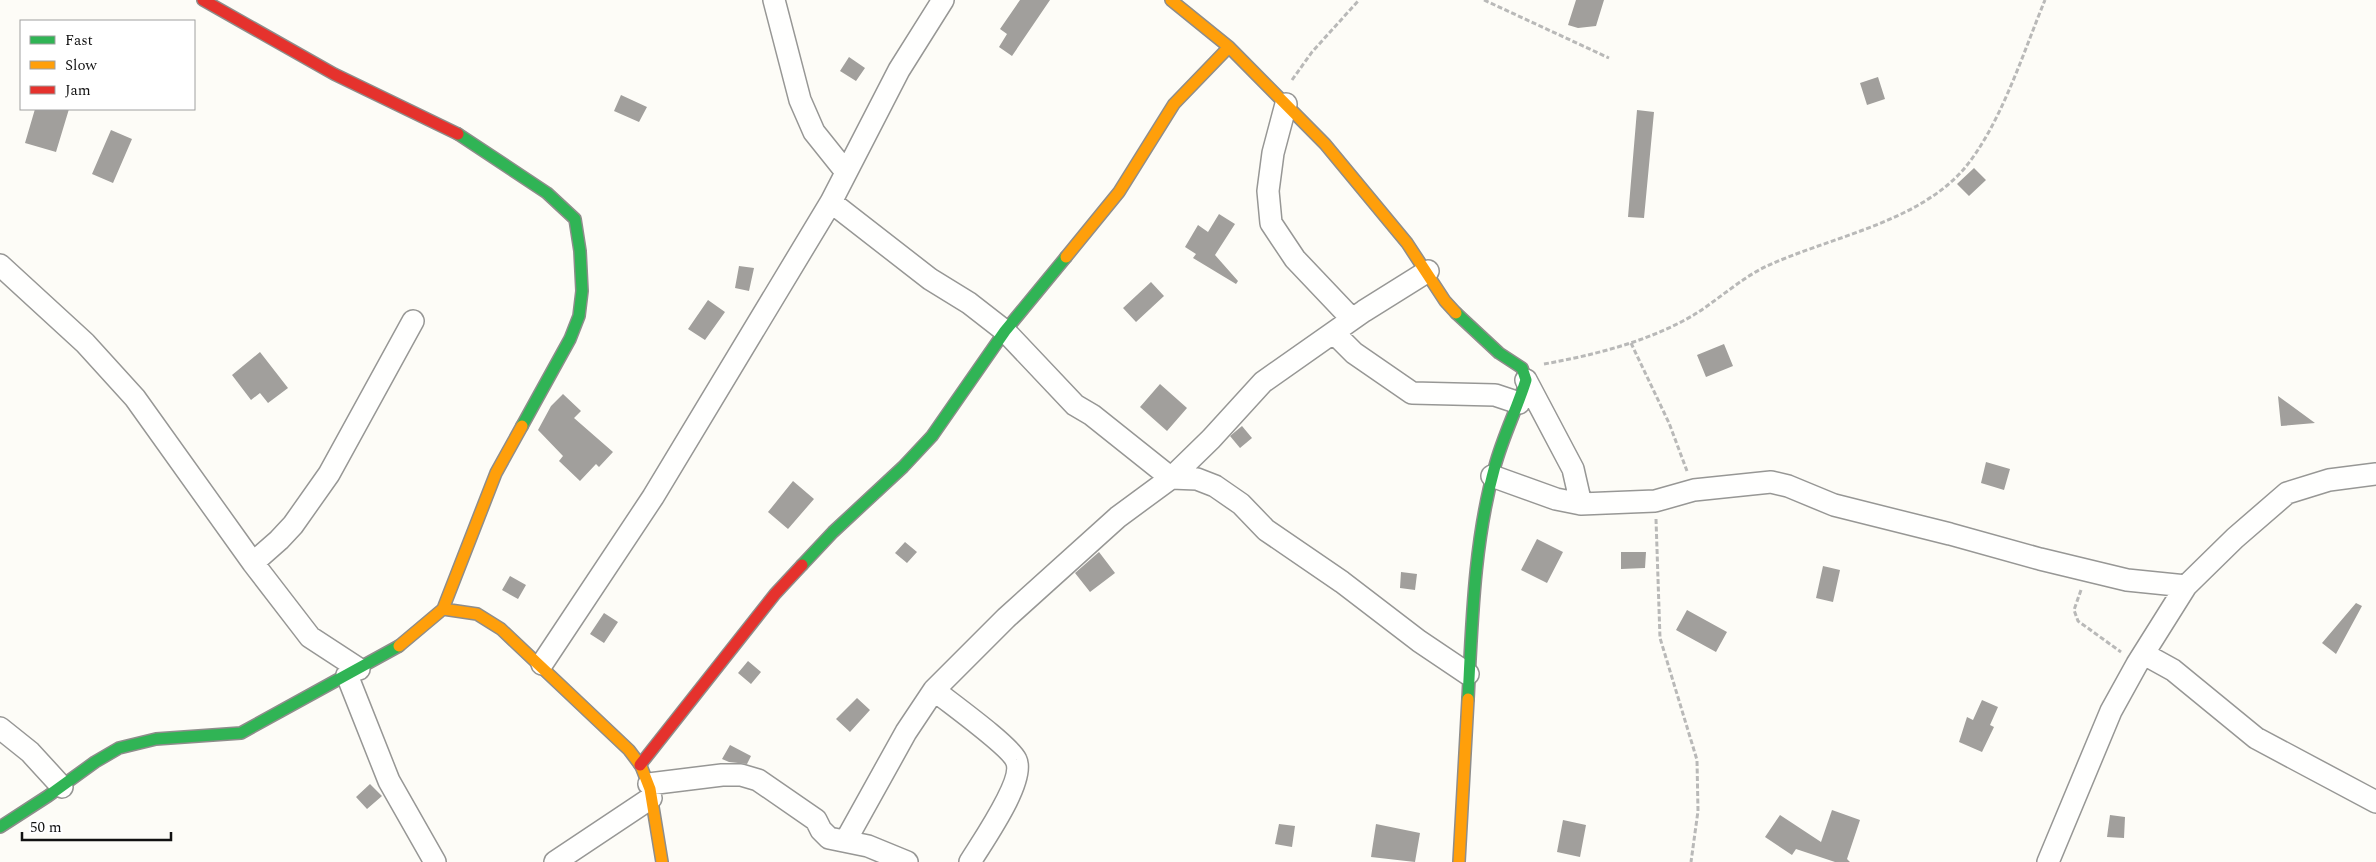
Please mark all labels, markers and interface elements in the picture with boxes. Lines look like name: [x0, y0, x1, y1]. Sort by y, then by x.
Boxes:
legend: [20, 20, 195, 110]
text: Fast: [65, 29, 93, 52]
text: Slow: [65, 54, 97, 77]
text: Jam: [65, 79, 91, 102]
scale bar: [22, 810, 171, 842]
text: 50 m: [30, 816, 62, 839]

